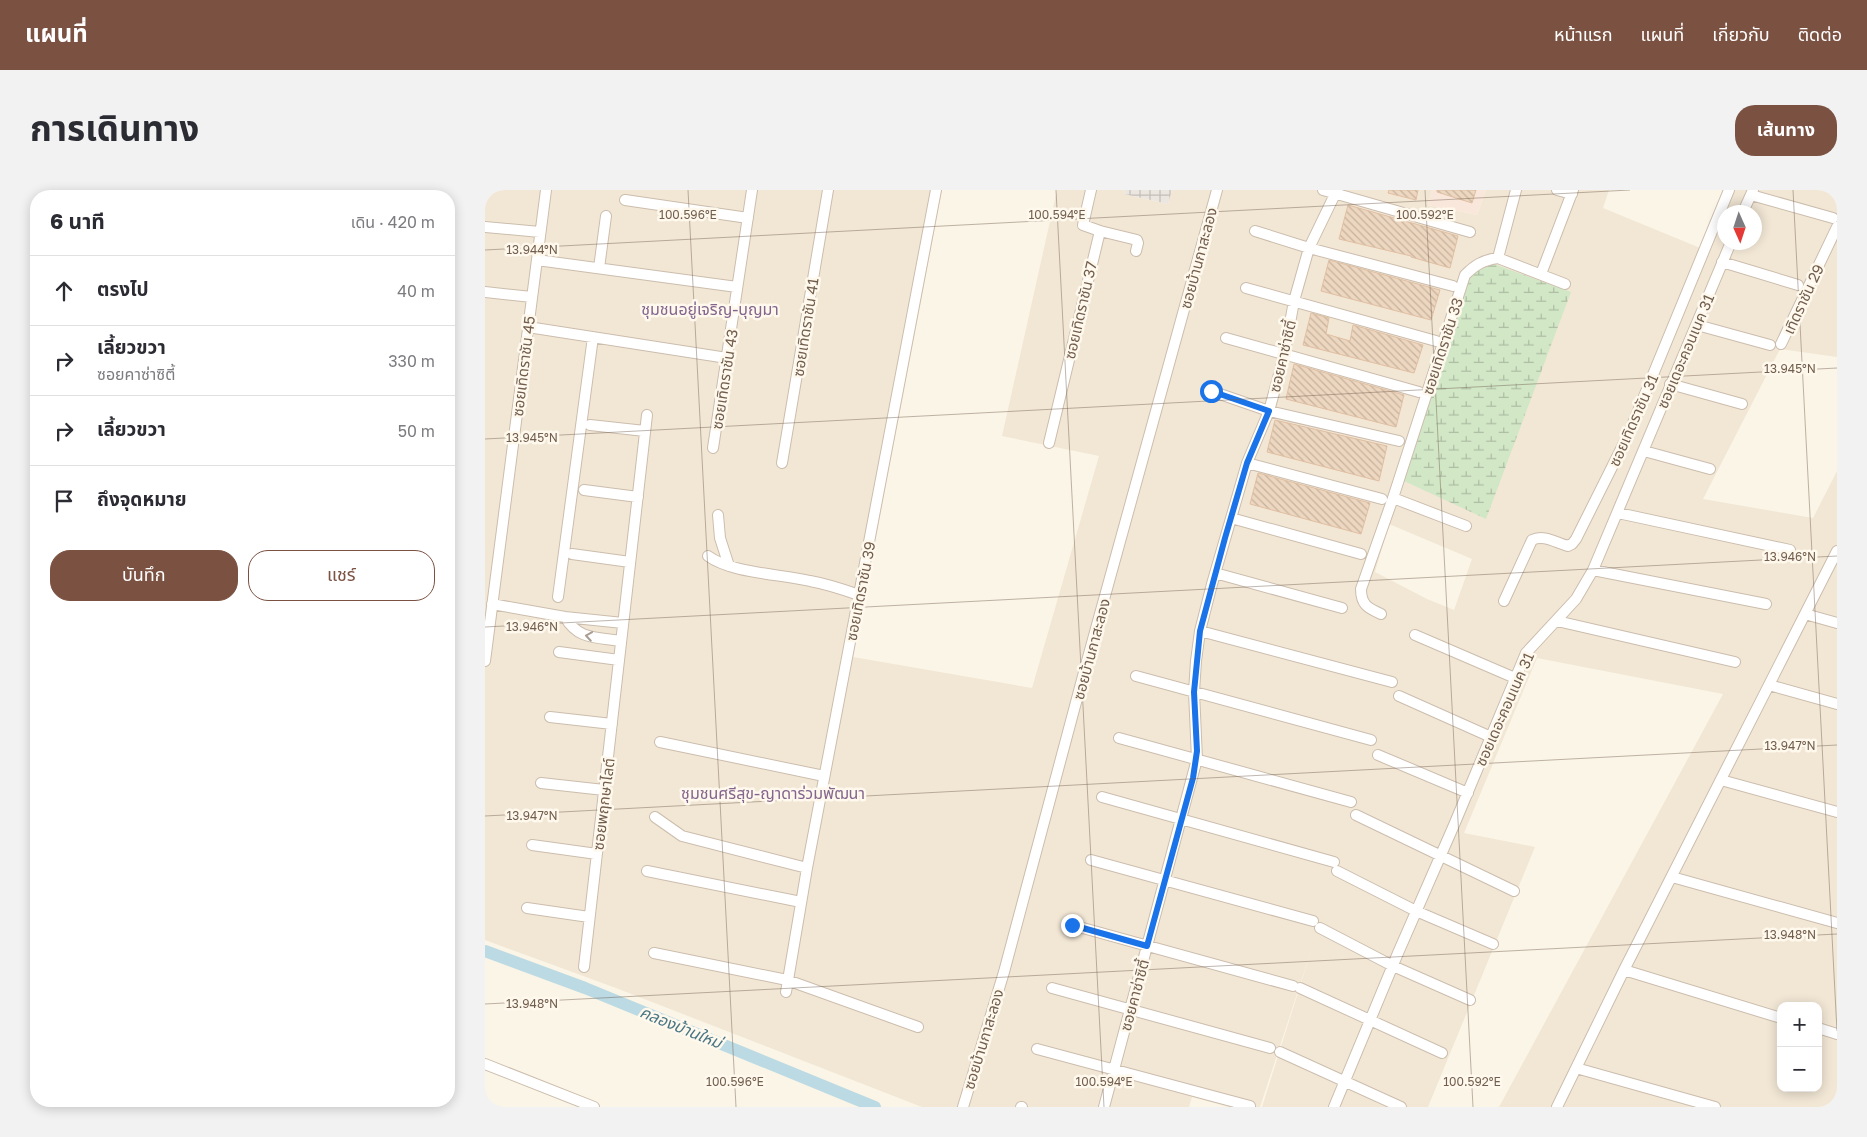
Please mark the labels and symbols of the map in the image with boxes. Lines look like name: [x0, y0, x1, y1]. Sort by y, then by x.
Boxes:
street label: ซอยบ้านกาสะลอง: [1176, 205, 1220, 311]
north arrow: [1717, 205, 1762, 250]
text: 100.596°E: [659, 207, 717, 222]
text: 100.594°E: [1028, 207, 1086, 222]
text: 100.592°E: [1396, 207, 1454, 222]
text: 13.944°N: [506, 242, 558, 257]
street label: ซอยเทิดราชัน 37: [1060, 259, 1100, 361]
street label: เทิดราชัน 29: [1779, 261, 1827, 337]
street label: ซอยเทิดราชัน 41: [788, 276, 822, 378]
street label: ซอยเดอะคอนเนค 31: [1653, 291, 1717, 411]
street label: ซอยเทิดราชัน 33: [1418, 295, 1466, 397]
district label: ชุมชนอยู่เจริญ-บุญมา: [641, 299, 779, 319]
street label: ซอยเทิดราชัน 45: [508, 315, 538, 417]
street label: ซอยคาซ่าซิตี้: [1264, 318, 1299, 394]
street label: ซอยเทิดราชัน 43: [707, 328, 741, 430]
text: 13.945°N: [1764, 361, 1816, 376]
street label: ซอยเทิดราชัน 31: [1605, 371, 1661, 469]
route start: [1200, 380, 1223, 403]
text: 13.945°N: [506, 430, 558, 445]
street label: ซอยเทิดราชัน 39: [842, 540, 878, 642]
text: 13.946°N: [1764, 549, 1816, 564]
street label: ซอยบ้านกาสะลอง: [1069, 596, 1113, 702]
text: 13.946°N: [506, 619, 558, 634]
one-way arrow: [585, 631, 594, 641]
street label: ซอยเดอะคอนเนค 31: [1471, 649, 1537, 769]
text: 13.947°N: [1764, 738, 1816, 753]
street label: ซอยพฤกษาไลต์: [588, 757, 618, 851]
district label: ชุมชนศรีสุข-ญาดาร่วมพัฒนา: [681, 783, 865, 803]
text: 13.947°N: [506, 808, 558, 823]
route end: [1061, 914, 1084, 937]
text: 13.948°N: [1764, 927, 1816, 942]
street label: ซอยคาซ่าซิตี้: [1115, 957, 1152, 1033]
street label: ซอยบ้านกาสะลอง: [959, 987, 1007, 1091]
text: 13.948°N: [506, 996, 558, 1011]
water label: คลองบ้านใหม่: [637, 1002, 727, 1053]
text: 100.596°E: [706, 1074, 764, 1089]
text: 100.594°E: [1075, 1074, 1133, 1089]
text: 100.592°E: [1443, 1074, 1501, 1089]

